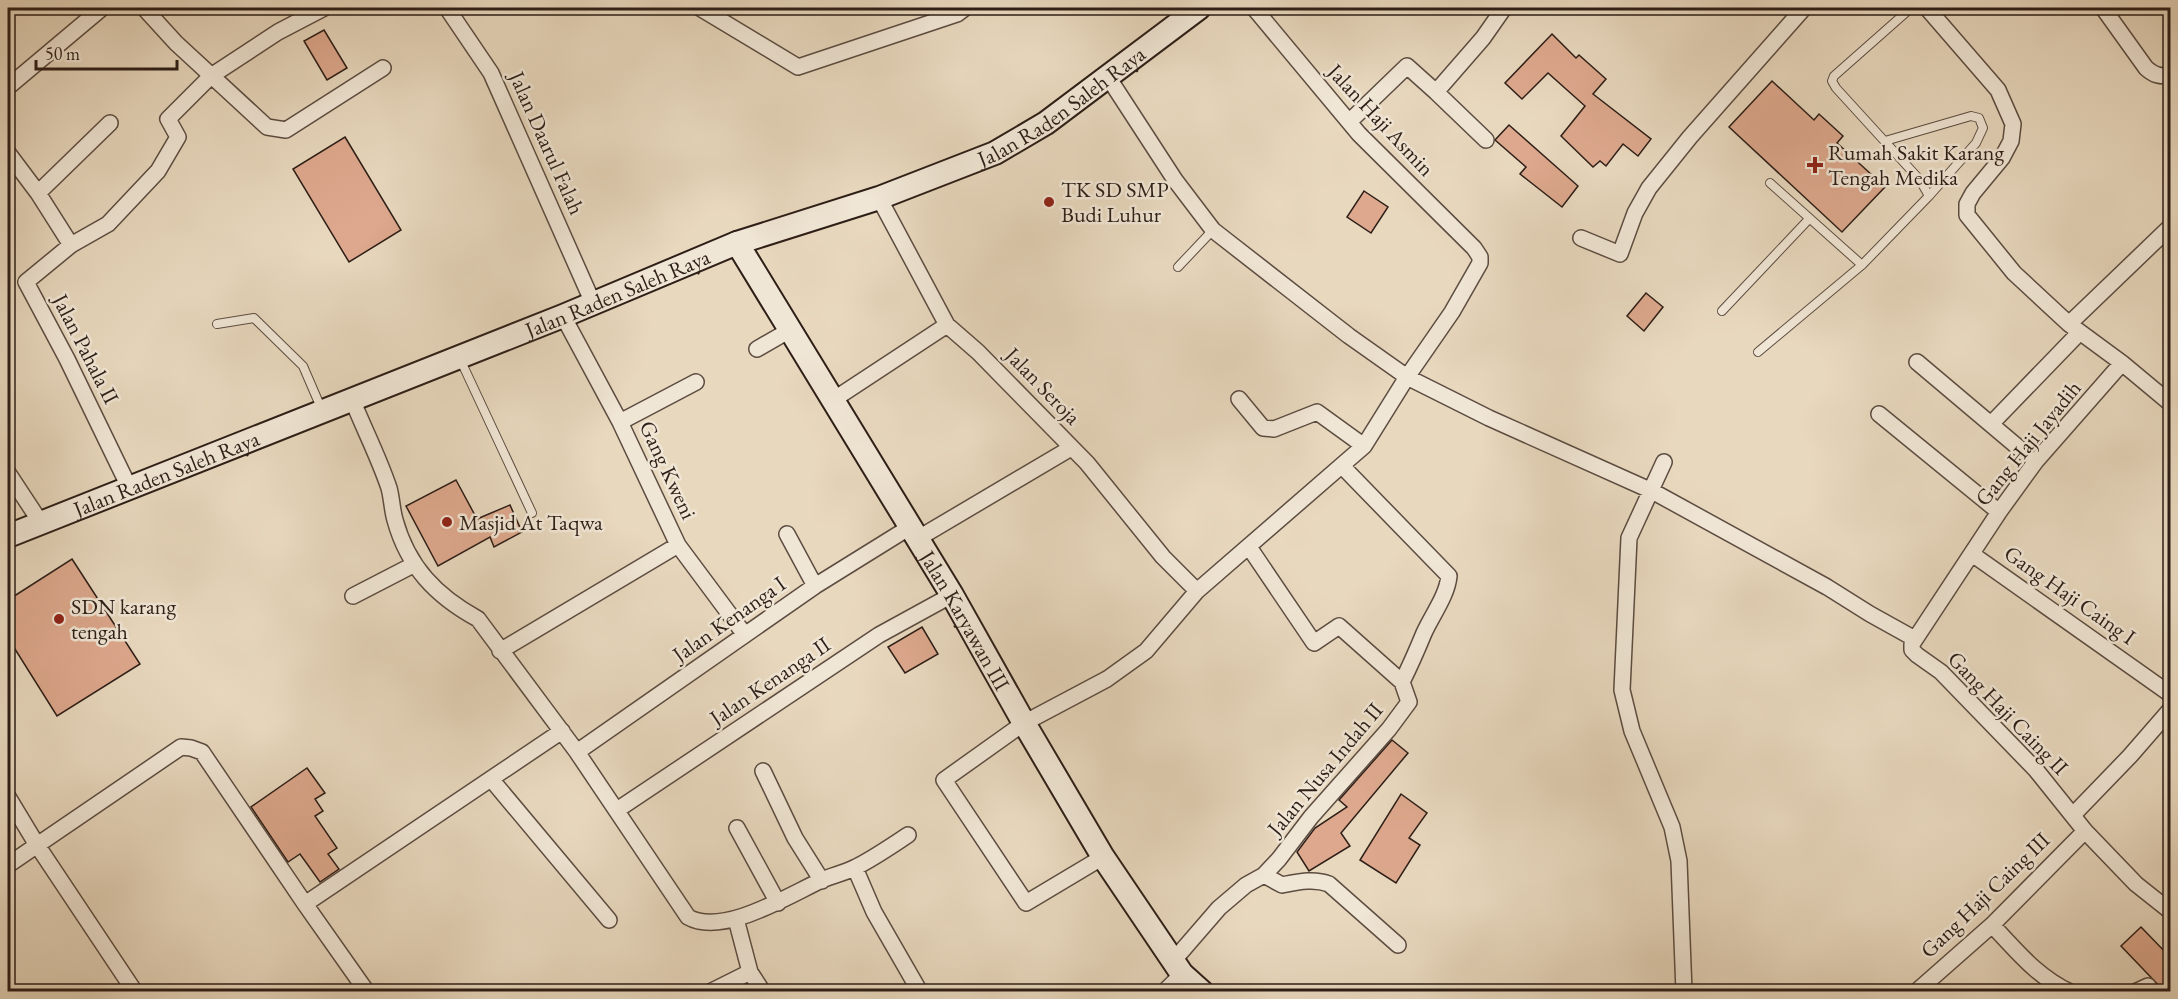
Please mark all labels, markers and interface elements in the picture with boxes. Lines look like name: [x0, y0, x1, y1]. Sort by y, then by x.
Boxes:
scale bar: [36, 33, 177, 71]
street label: Jalan Raden Saleh Raya: [971, 39, 1151, 174]
text: 50 m: [45, 42, 80, 65]
street label: Jalan Haji Asmin: [1320, 56, 1441, 183]
street label: Jalan Daarul Falah: [502, 65, 592, 219]
place label: Rumah Sakit Karang Tengah Medika: [1828, 138, 2004, 192]
marker: Rumah Sakit Karang Tengah Medika: [1806, 156, 1824, 174]
place label: TK SD SMP Budi Luhur: [1061, 175, 1169, 229]
marker: TK SD SMP Budi Luhur: [1042, 195, 1056, 209]
street label: Jalan Raden Saleh Raya: [519, 242, 714, 345]
street label: Jalan Pahala II: [45, 287, 126, 409]
street label: Jalan Seroja: [997, 340, 1087, 431]
street label: Gang Haji Jayadih: [1968, 374, 2088, 512]
street label: Gang Kweni: [633, 416, 703, 524]
street label: Jalan Raden Saleh Raya: [67, 423, 263, 524]
place label: Masjid At Taqwa: [459, 508, 603, 537]
marker: Masjid At Taqwa: [440, 515, 454, 529]
street label: Gang Haji Caing I: [1998, 539, 2142, 651]
street label: Jalan Karyawan III: [912, 543, 1017, 696]
street label: Jalan Kenanga I: [665, 569, 792, 670]
place label: SDN karang tengah: [71, 592, 176, 646]
marker: SDN karang tengah: [52, 612, 66, 626]
street label: Jalan Kenanga II: [702, 630, 836, 733]
street label: Gang Haji Caing II: [1941, 645, 2075, 782]
street label: Jalan Nusa Indah II: [1259, 696, 1390, 843]
street label: Gang Haji Caing III: [1914, 825, 2056, 964]

